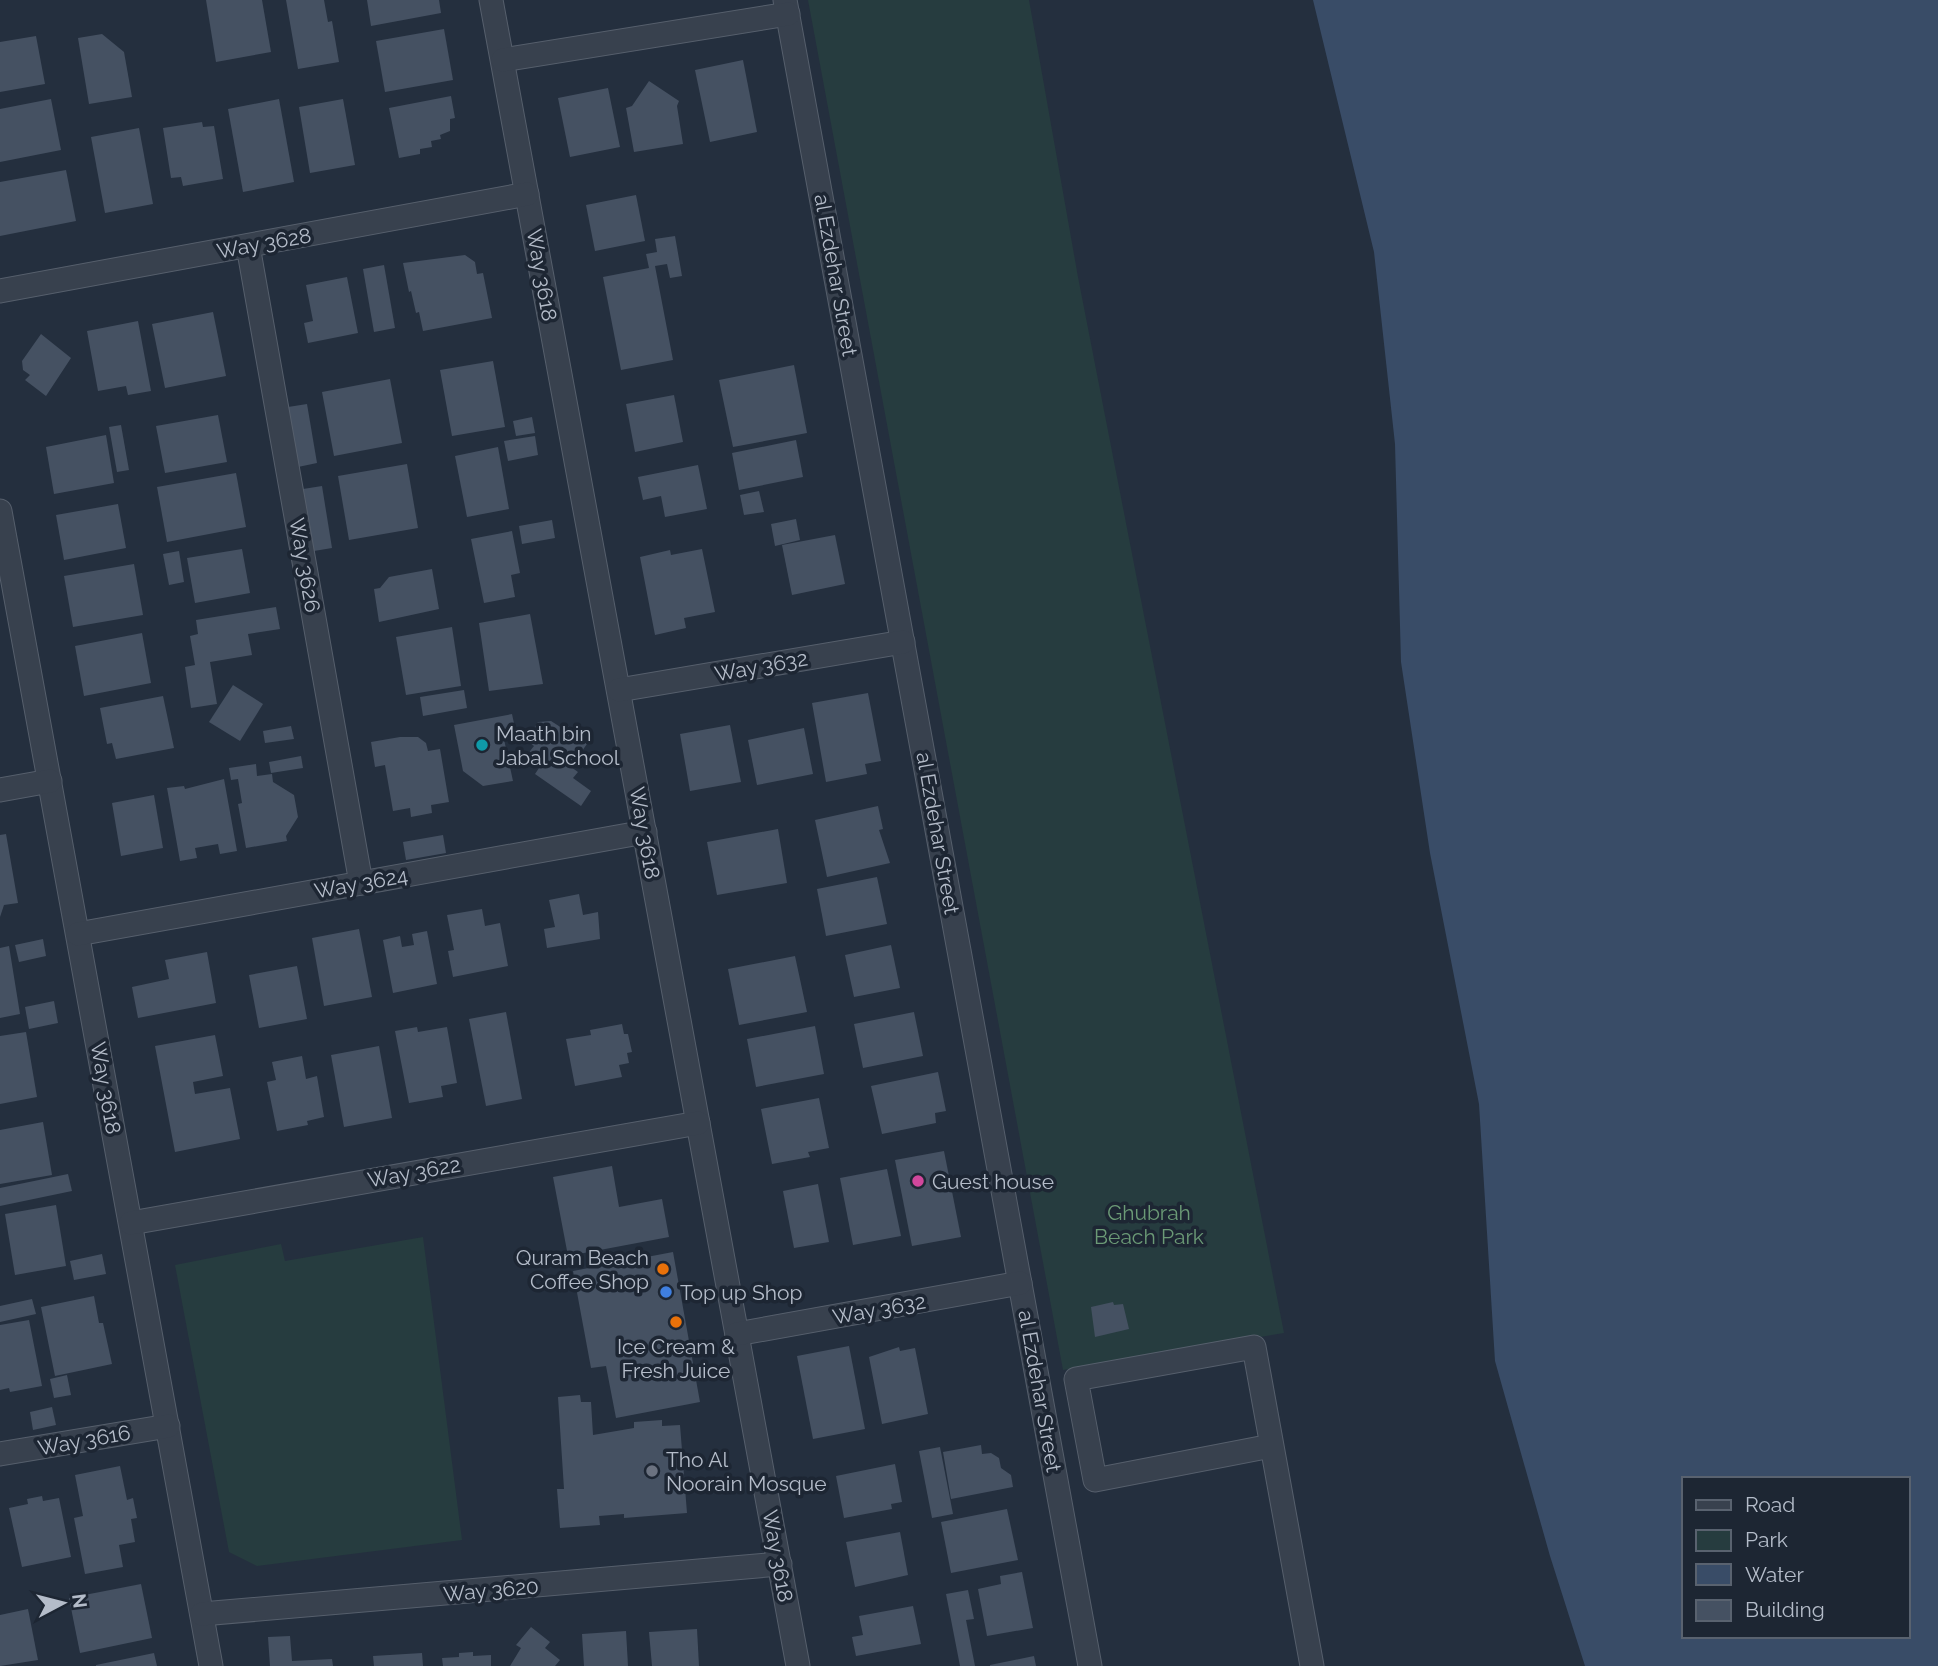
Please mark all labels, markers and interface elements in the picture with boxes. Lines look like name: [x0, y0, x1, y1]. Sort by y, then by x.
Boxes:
street label: al Ezdehar Street: [809, 192, 863, 358]
street label: Way 3628: [215, 222, 313, 264]
street label: Way 3618: [522, 227, 562, 323]
street label: Way 3626: [284, 516, 326, 614]
street label: Way 3632: [712, 646, 810, 686]
place label: Maath bin Jabal School: [496, 721, 620, 770]
marker: Maath bin Jabal School: [474, 737, 490, 753]
street label: al Ezdehar Street: [911, 750, 965, 916]
street label: Way 3618: [625, 785, 665, 881]
street label: Way 3624: [312, 862, 410, 904]
street label: Way 3618: [86, 1040, 126, 1136]
street label: Way 3622: [366, 1152, 462, 1192]
place label: Guest house: [932, 1169, 1054, 1194]
marker: Guest house: [910, 1173, 926, 1189]
park label: Ghubrah Beach Park: [1094, 1200, 1204, 1249]
place label: Quram Beach Coffee Shop: [516, 1245, 649, 1294]
marker: Quram Beach Coffee Shop: [655, 1261, 671, 1277]
place label: Top up Shop: [680, 1280, 803, 1305]
marker: Top up Shop: [658, 1284, 674, 1300]
street label: Way 3632: [830, 1289, 928, 1329]
street label: al Ezdehar Street: [1013, 1308, 1067, 1474]
marker: Ice Cream & Fresh Juice: [668, 1314, 684, 1330]
place label: Ice Cream & Fresh Juice: [617, 1334, 735, 1383]
street label: Way 3616: [36, 1420, 132, 1460]
place label: Tho Al Noorain Mosque: [666, 1447, 827, 1496]
marker: Tho Al Noorain Mosque: [644, 1463, 660, 1479]
legend: [1682, 1477, 1910, 1638]
text: Road: [1745, 1492, 1795, 1517]
street label: Way 3618: [758, 1508, 798, 1604]
text: Park: [1745, 1527, 1788, 1552]
text: Water: [1745, 1562, 1804, 1587]
north arrow: [28, 1568, 98, 1638]
street label: Way 3620: [442, 1573, 540, 1607]
text: N: [68, 1592, 92, 1609]
text: Building: [1745, 1597, 1825, 1622]

